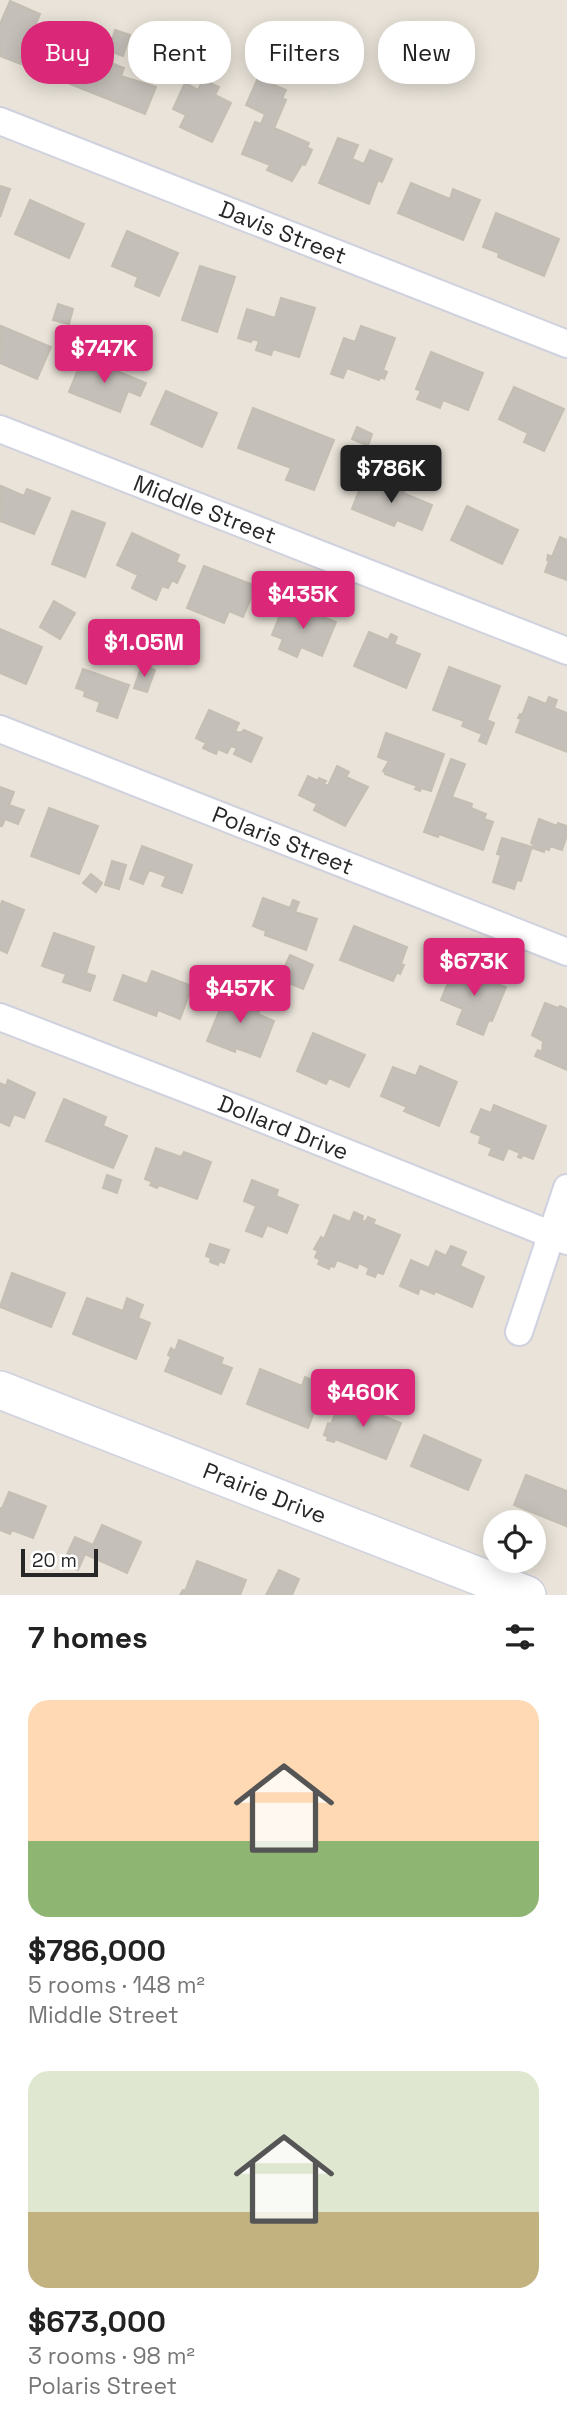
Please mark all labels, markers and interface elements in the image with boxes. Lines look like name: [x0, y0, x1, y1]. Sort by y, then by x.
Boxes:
chip: Buy: [21, 21, 114, 84]
chip: Rent: [128, 21, 231, 84]
chip: Filters: [245, 21, 364, 84]
chip: New: [378, 21, 475, 84]
street label: Davis Street: [215, 194, 351, 271]
pin: $747K: [55, 326, 153, 385]
text: $747K: [71, 333, 137, 363]
pin: $786K: [342, 446, 440, 505]
text: $786K: [356, 453, 426, 483]
street label: Middle Street: [129, 468, 280, 551]
pin: $435K: [254, 572, 352, 631]
text: $435K: [268, 579, 338, 609]
pin: $1.05M: [87, 620, 201, 679]
text: $1.05M: [104, 627, 184, 657]
street label: Polaris Street: [208, 799, 358, 882]
pin: $673K: [425, 939, 523, 998]
text: $673K: [440, 946, 508, 976]
pin: $457K: [191, 965, 289, 1025]
text: $457K: [205, 973, 275, 1003]
street label: Dollard Drive: [214, 1088, 353, 1167]
pin: $460K: [314, 1370, 412, 1429]
text: $460K: [327, 1377, 399, 1407]
street label: Prairie Drive: [199, 1455, 331, 1530]
map controls: [483, 1510, 546, 1573]
button: locate: [483, 1510, 546, 1573]
scale bar: [21, 1546, 98, 1578]
text: 20 m: [32, 1548, 77, 1573]
text: 7 homes: [28, 1618, 148, 1657]
icon: filters: [501, 1618, 539, 1656]
icon: home: [221, 1745, 347, 1871]
text: $786,000: [28, 1931, 166, 1970]
text: 5 rooms · 148 m²: [28, 1970, 205, 2000]
text: Middle Street: [28, 2000, 179, 2030]
icon: home: [221, 2116, 347, 2242]
text: $673,000: [28, 2302, 166, 2341]
text: 3 rooms · 98 m²: [28, 2341, 195, 2371]
text: Polaris Street: [28, 2371, 177, 2401]

